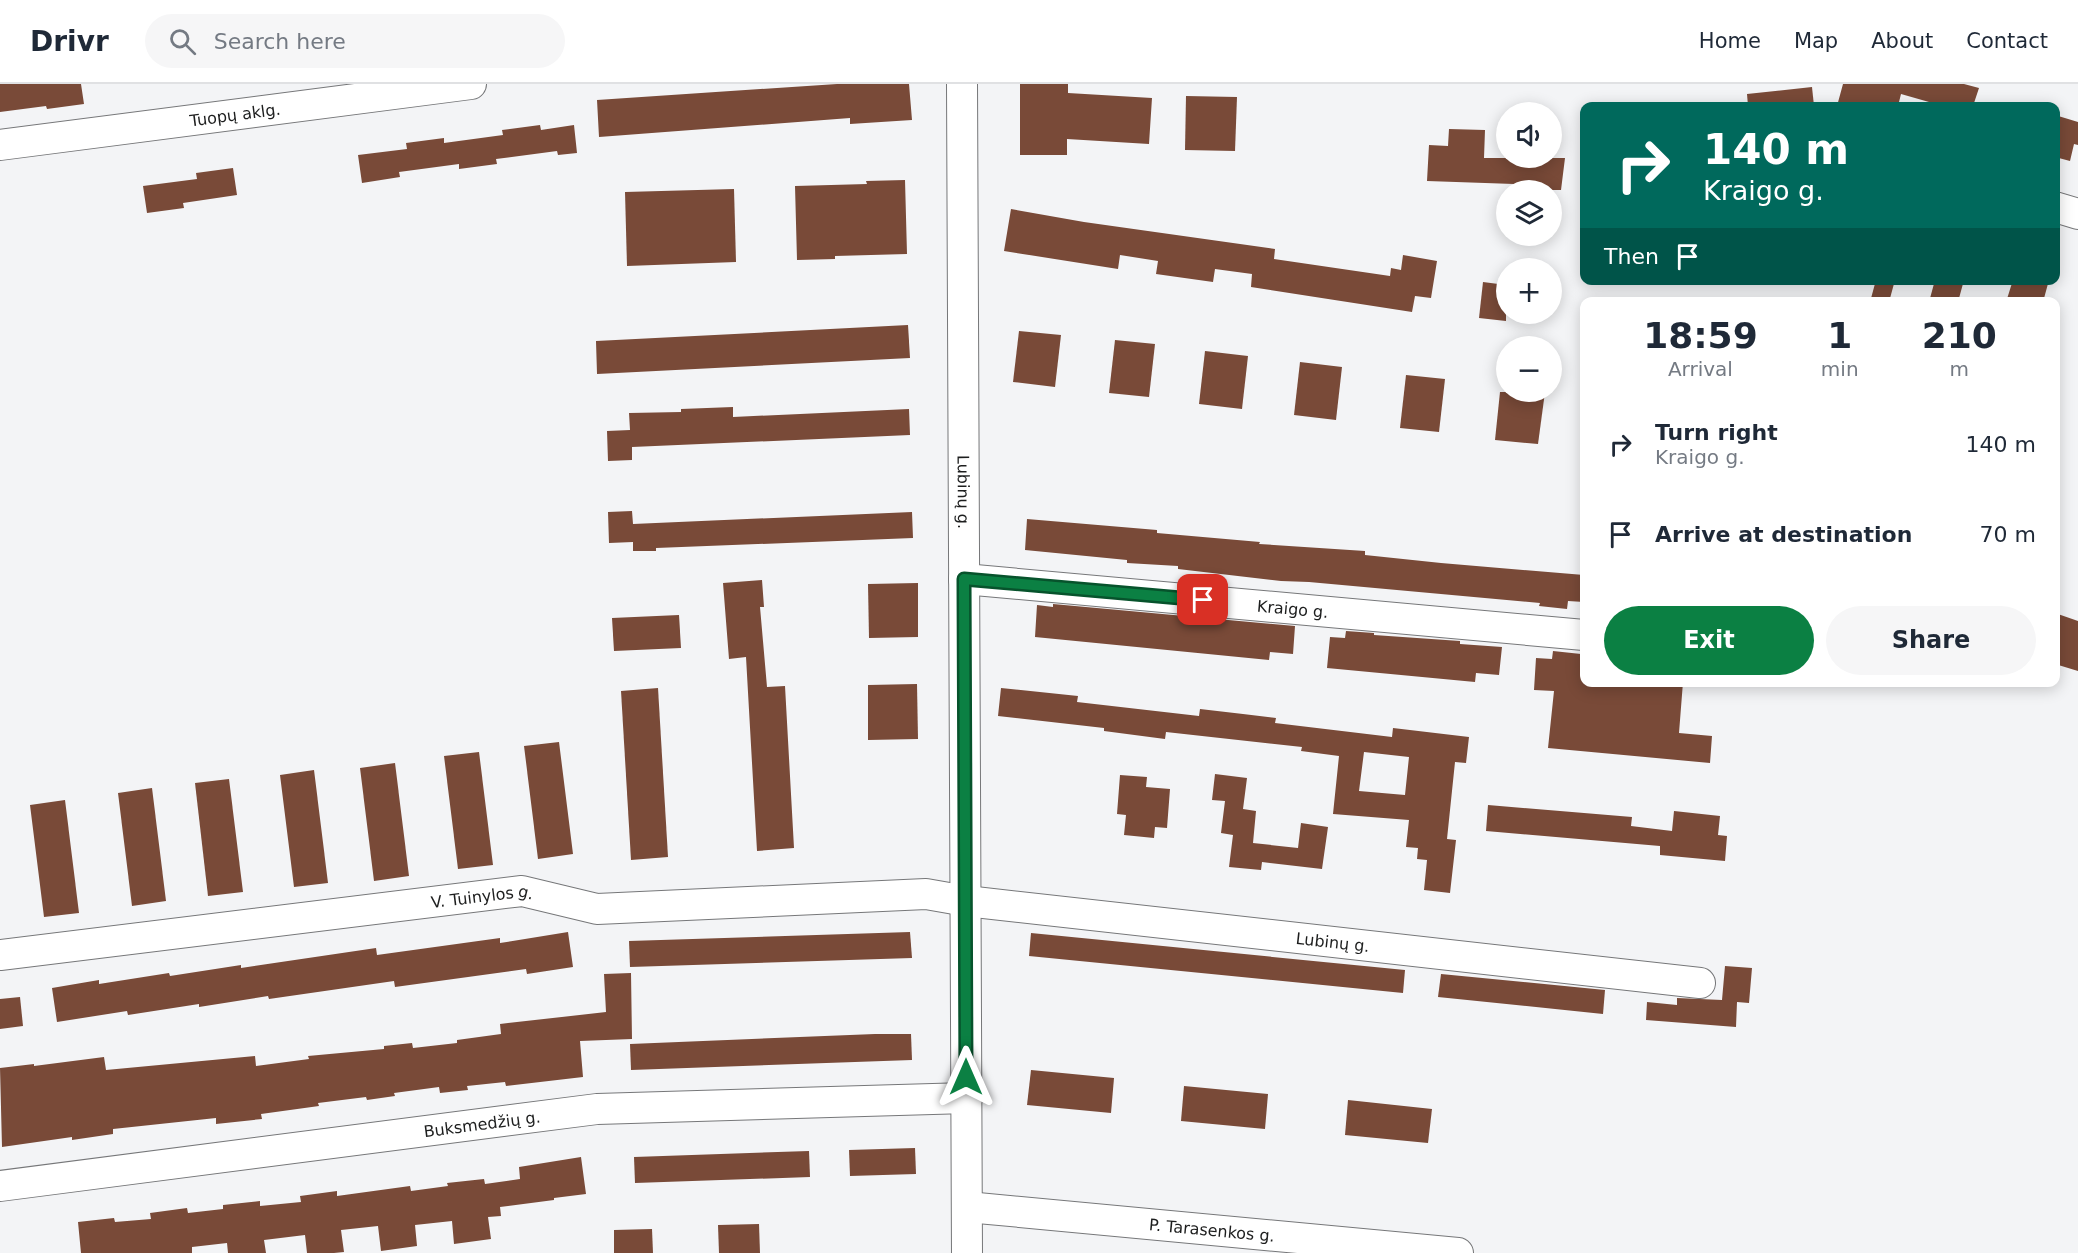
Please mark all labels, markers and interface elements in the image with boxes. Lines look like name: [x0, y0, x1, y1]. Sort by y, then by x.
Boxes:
search box: [145, 14, 565, 68]
text: Drivr: [30, 25, 109, 58]
icon: search: [166, 25, 199, 58]
text: Search here: [214, 29, 346, 54]
text: Home: [1699, 29, 1761, 53]
text: Map: [1794, 29, 1838, 53]
text: About: [1871, 29, 1933, 53]
text: Contact: [1966, 29, 2048, 53]
street label: Tuopų aklg.: [187, 99, 282, 130]
map controls: [1496, 102, 1562, 402]
button: sound: [1496, 102, 1562, 168]
text: 140 m: [1703, 125, 1849, 174]
icon: right: [1604, 126, 1682, 204]
text: Kraigo g.: [1703, 175, 1824, 206]
button: layers: [1496, 180, 1562, 246]
icon: arrive: [1671, 240, 1704, 273]
text: Then: [1604, 244, 1659, 269]
button: +: [1496, 258, 1562, 324]
text: 18:59: [1643, 315, 1758, 356]
text: 1: [1827, 315, 1852, 356]
text: 210: [1922, 315, 1997, 356]
button: −: [1496, 336, 1562, 402]
text: Arrival: [1668, 357, 1733, 381]
text: min: [1821, 357, 1859, 381]
text: m: [1950, 357, 1969, 381]
text: Turn right: [1655, 420, 1778, 445]
icon: right: [1604, 428, 1637, 461]
text: 140 m: [1966, 432, 2036, 457]
text: Kraigo g.: [1655, 445, 1745, 469]
street label: Lubinų g.: [954, 455, 973, 529]
icon: arrive: [1604, 518, 1637, 551]
text: Arrive at destination: [1655, 522, 1912, 547]
text: 70 m: [1980, 522, 2036, 547]
pin: [1177, 574, 1228, 625]
icon: arrive: [1186, 583, 1219, 616]
street label: Kraigo g.: [1256, 596, 1329, 621]
button: Exit: [1604, 606, 1814, 675]
button: Share: [1826, 606, 2036, 675]
street label: V. Tuinylos g.: [430, 881, 536, 912]
street label: Lubinų g.: [1295, 928, 1371, 956]
position arrow: [934, 1045, 998, 1109]
street label: Buksmedžių g.: [422, 1107, 542, 1141]
street label: P. Tarasenkos g.: [1148, 1215, 1276, 1245]

